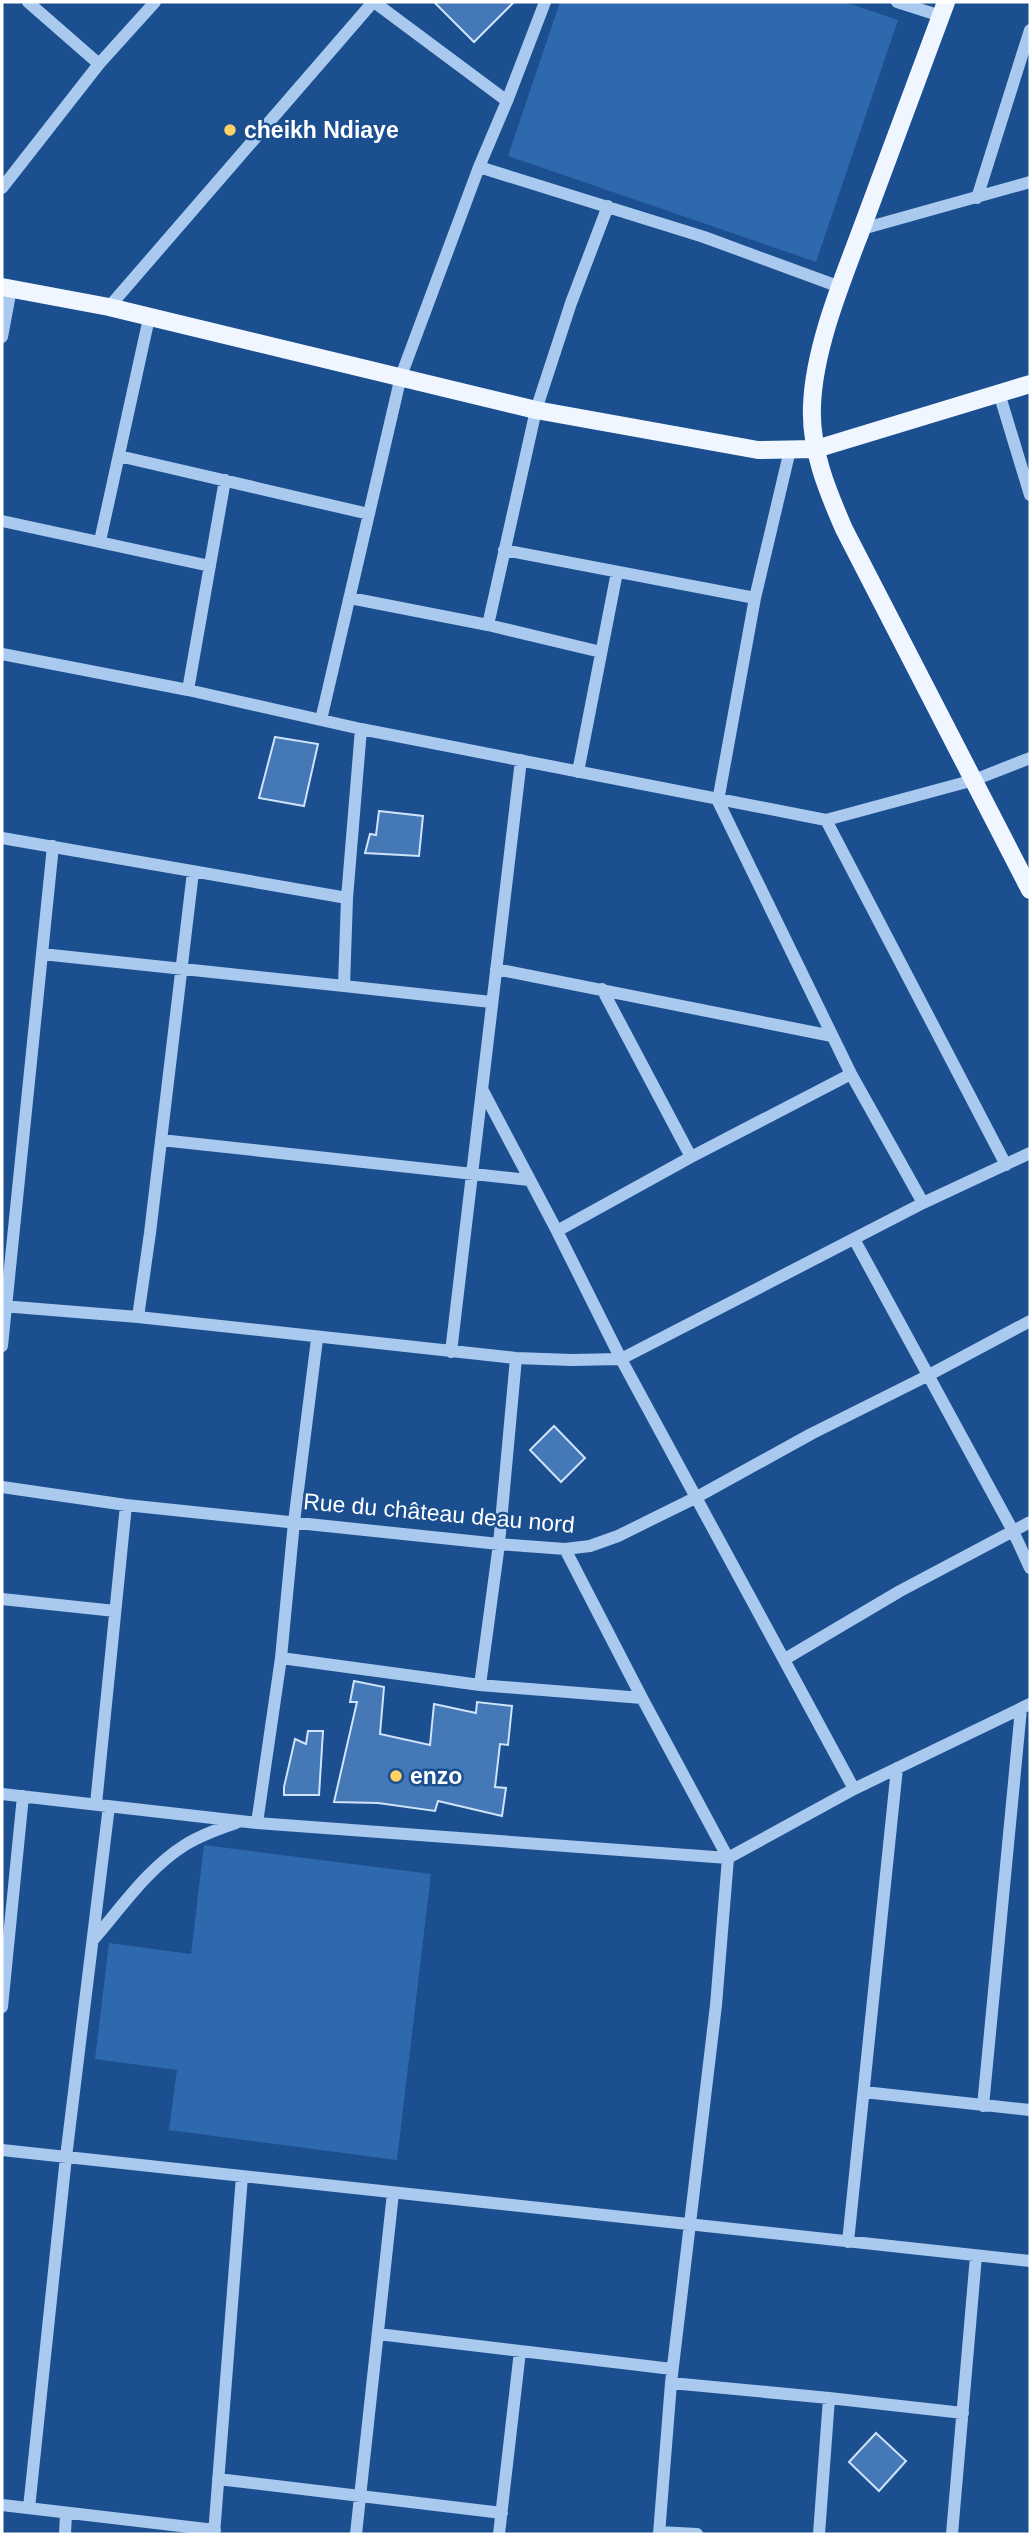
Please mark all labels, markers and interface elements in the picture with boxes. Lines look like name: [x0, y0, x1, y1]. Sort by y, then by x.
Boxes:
place label: cheikh Ndiaye: [244, 117, 399, 143]
marker: cheikh Ndiaye: [222, 122, 238, 138]
street label: Rue du château deau nord: [302, 1488, 576, 1538]
place label: enzo: [410, 1763, 462, 1789]
marker: enzo: [388, 1768, 404, 1784]

